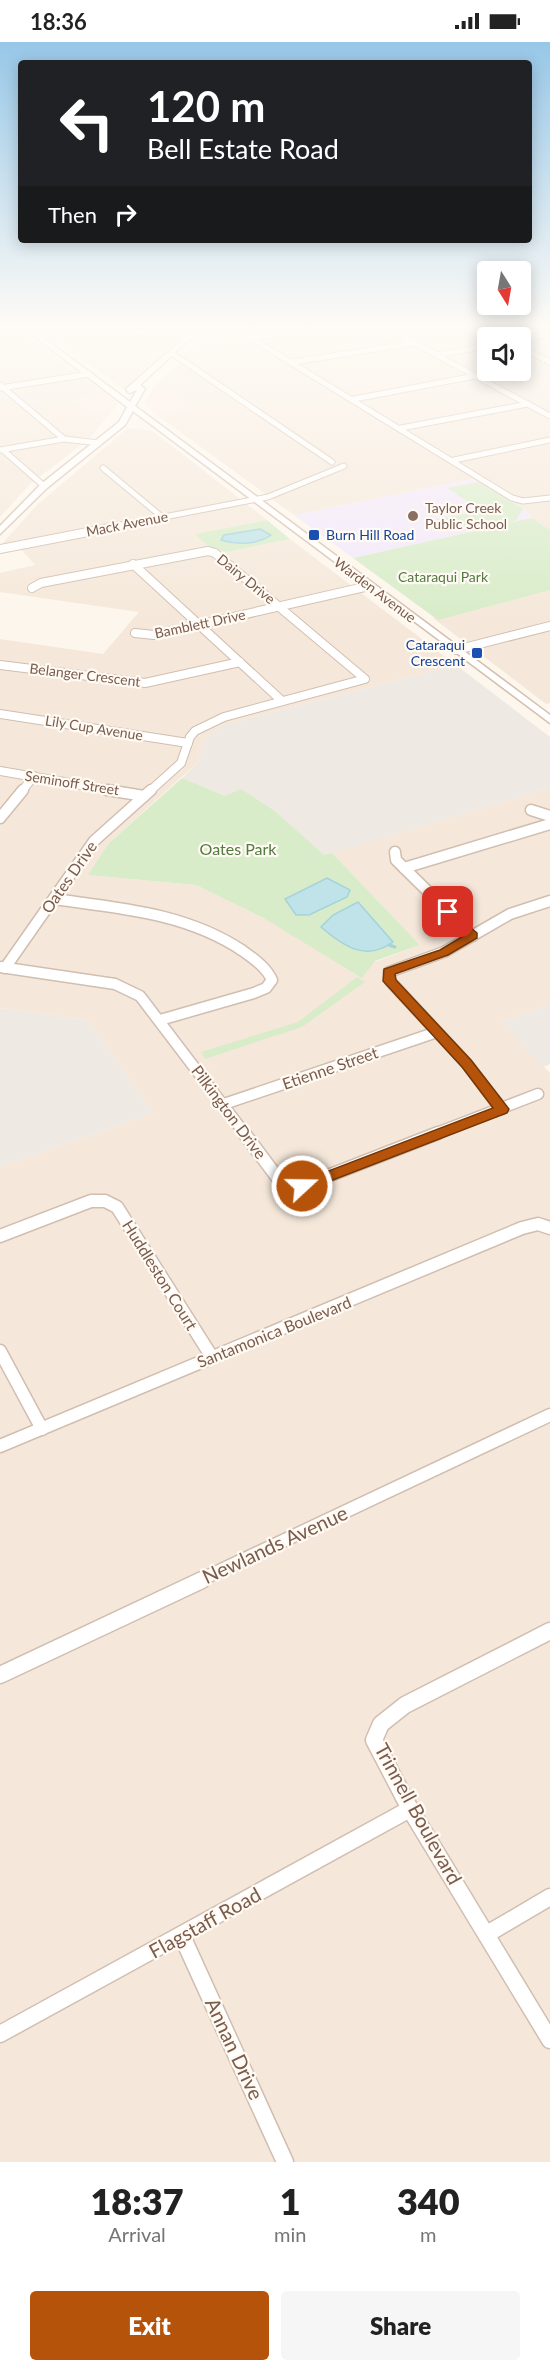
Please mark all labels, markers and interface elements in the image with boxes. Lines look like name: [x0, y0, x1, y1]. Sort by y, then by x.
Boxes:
text: 18:36: [30, 8, 87, 35]
text: 120 m: [147, 81, 265, 131]
icon: left: [48, 84, 126, 162]
text: Bell Estate Road: [147, 132, 339, 165]
icon: right: [109, 198, 142, 231]
text: Then: [48, 201, 97, 228]
north arrow: [477, 261, 531, 315]
map controls: [477, 261, 531, 381]
button: sound: [477, 327, 531, 381]
place label: Taylor Creek Public School: [425, 499, 507, 532]
street label: Mack Avenue: [85, 507, 169, 540]
marker: Taylor Creek Public School: [406, 509, 420, 523]
place label: Burn Hill Road: [326, 526, 414, 543]
marker: Burn Hill Road: [307, 528, 321, 542]
street label: Dairy Drive: [214, 550, 279, 607]
street label: Warden Avenue: [331, 553, 420, 626]
park label: Cataraqui Park: [398, 568, 489, 585]
street label: Bamblett Drive: [153, 606, 247, 641]
place label: Cataraqui Crescent: [406, 636, 465, 669]
marker: Cataraqui Crescent: [470, 646, 484, 660]
street label: Belanger Crescent: [29, 659, 141, 690]
street label: Lily Cup Avenue: [44, 711, 144, 744]
street label: Seminoff Street: [24, 767, 120, 798]
street label: Oates Drive: [37, 837, 100, 916]
park label: Oates Park: [200, 839, 277, 858]
pin: [422, 886, 473, 937]
icon: arrive: [431, 895, 464, 928]
street label: Etienne Street: [280, 1042, 380, 1093]
street label: Pilkington Drive: [188, 1061, 271, 1162]
position arrow: [270, 1154, 334, 1218]
street label: Huddleston Court: [119, 1216, 202, 1333]
street label: Santamonica Boulevard: [194, 1292, 354, 1371]
street label: Newlands Avenue: [198, 1500, 351, 1588]
street label: Trinnell Boulevard: [370, 1739, 468, 1888]
street label: Flagstaff Road: [144, 1882, 265, 1963]
street label: Annan Drive: [201, 1994, 269, 2103]
text: 18:37: [90, 2179, 184, 2223]
text: 1: [280, 2179, 301, 2223]
text: 340: [397, 2179, 460, 2223]
text: Arrival: [108, 2222, 166, 2246]
text: min: [274, 2222, 306, 2246]
text: m: [420, 2222, 436, 2246]
button: Exit: [30, 2291, 269, 2360]
button: Share: [281, 2291, 520, 2360]

